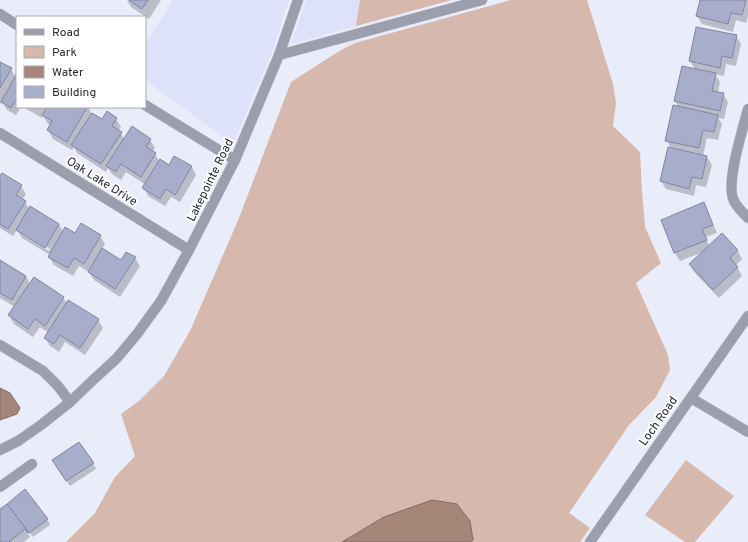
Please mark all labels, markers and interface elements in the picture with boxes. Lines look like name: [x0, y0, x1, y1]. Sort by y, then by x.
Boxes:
legend: [16, 16, 146, 108]
text: Road: [52, 25, 80, 41]
text: Park: [52, 45, 77, 61]
text: Water: [52, 65, 84, 81]
text: Building: [52, 85, 96, 101]
street label: Lakepointe Road: [184, 136, 238, 225]
street label: Oak Lake Drive: [63, 154, 140, 210]
street label: Loch Road: [636, 394, 682, 449]

